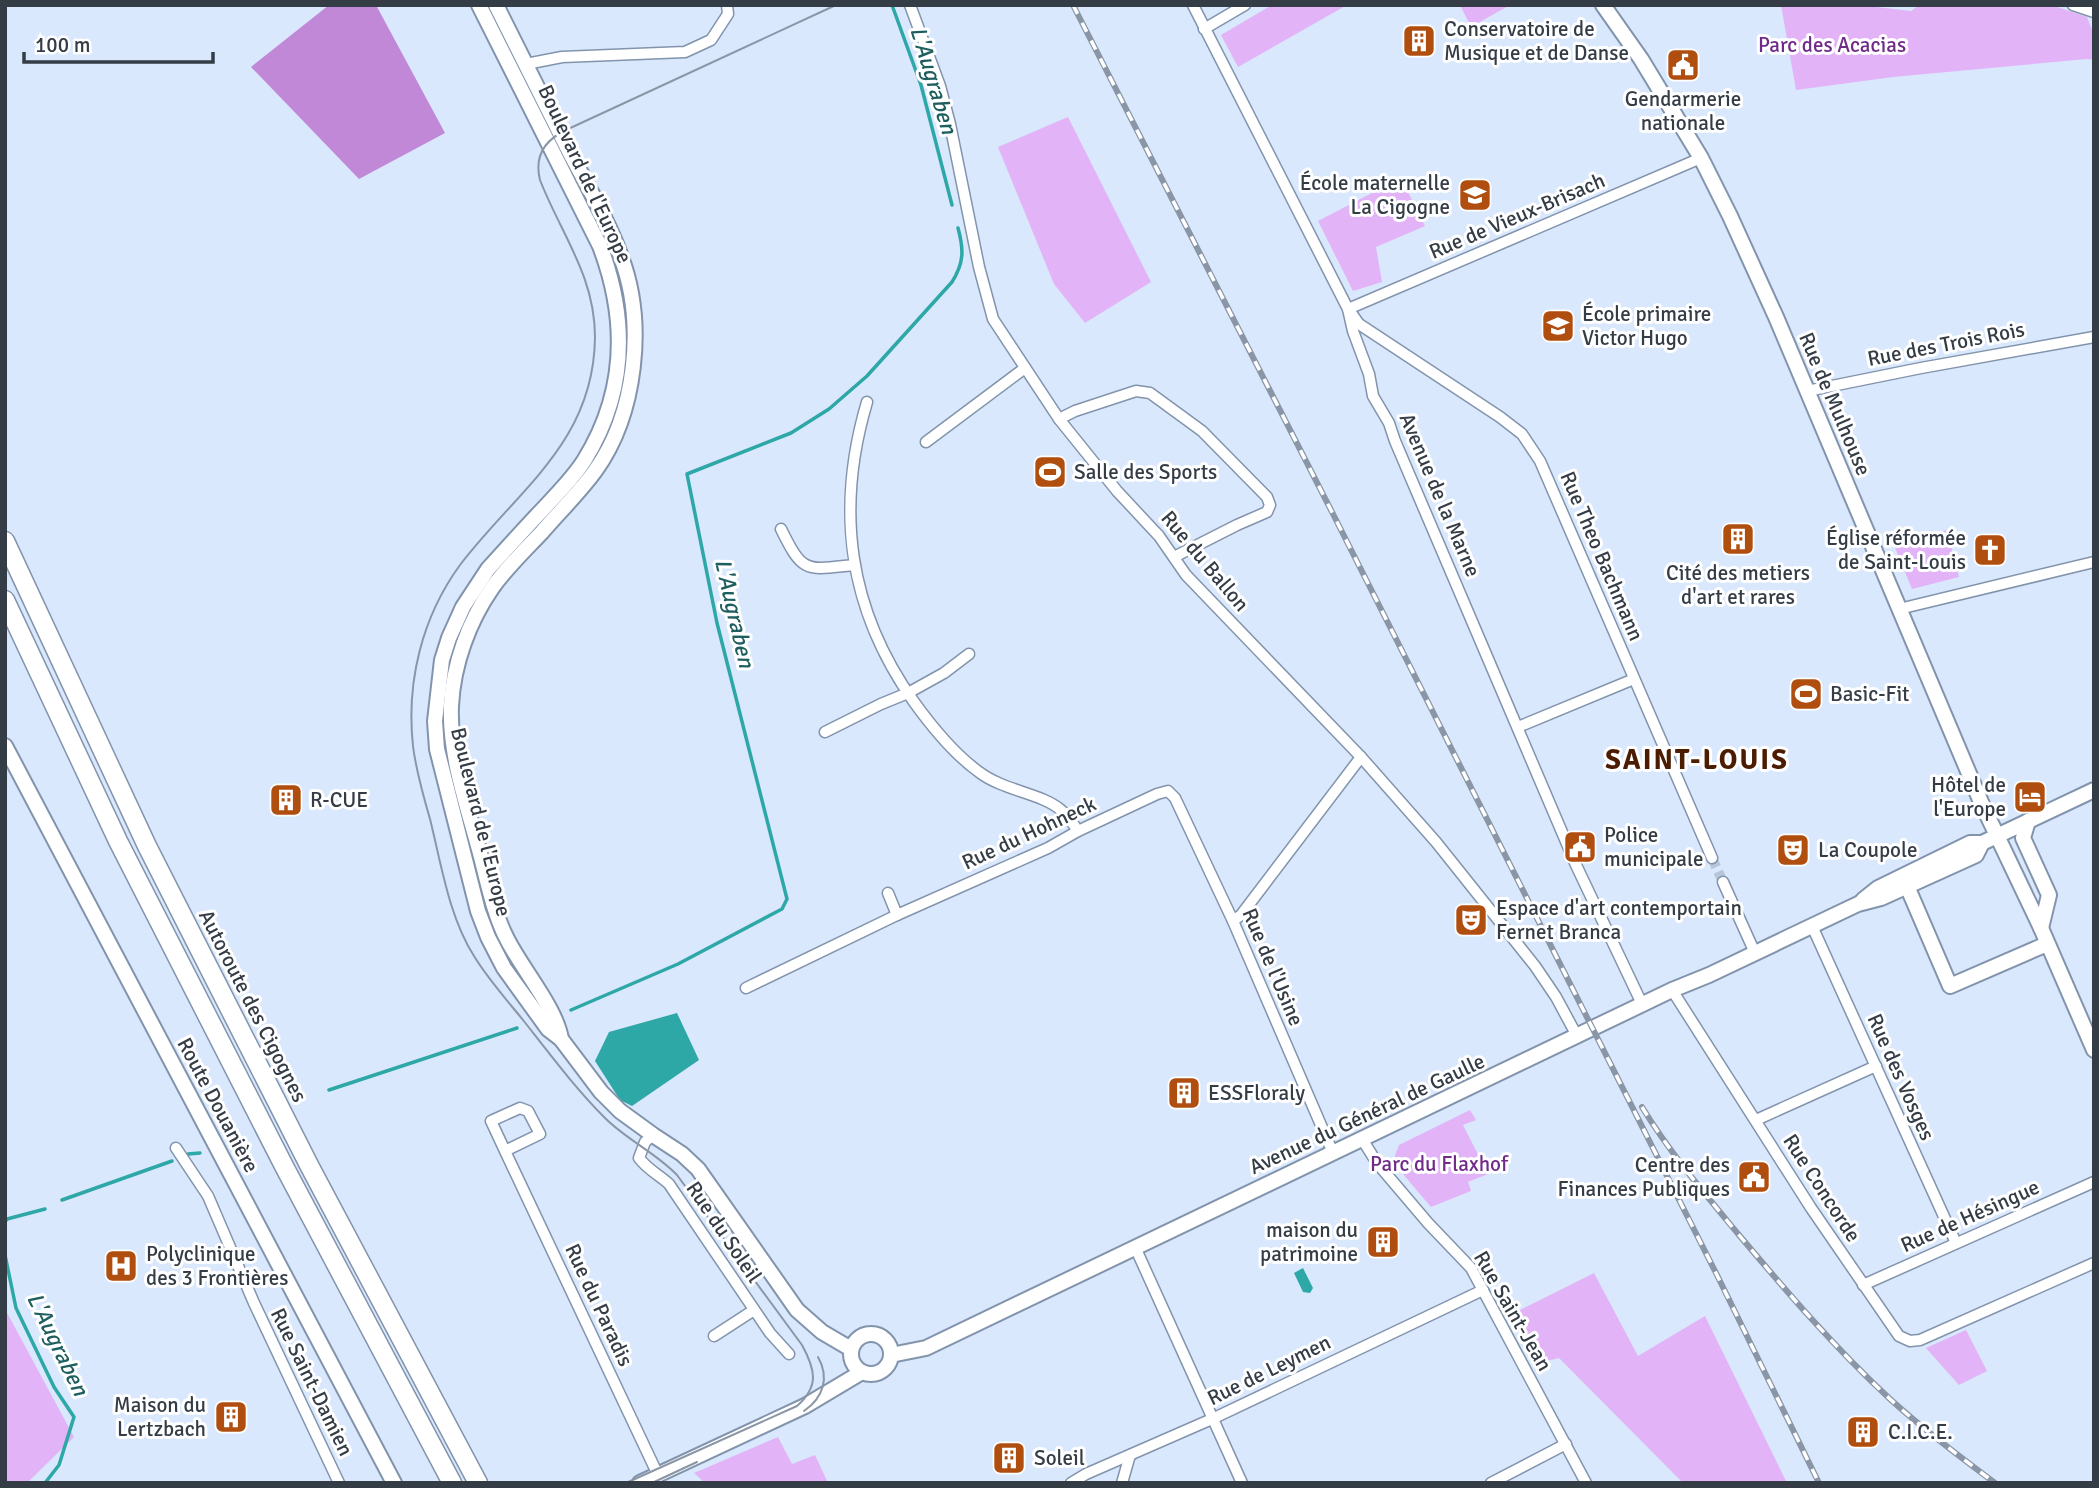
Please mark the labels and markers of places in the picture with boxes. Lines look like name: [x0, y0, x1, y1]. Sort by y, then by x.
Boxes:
place label: Conservatoire de Musique et de Danse: [1444, 16, 1629, 66]
building icon: Conservatoire de Musique et de Danse: [1400, 22, 1438, 60]
public building icon: Gendarmerie nationale: [1664, 46, 1702, 84]
place label: Gendarmerie nationale: [1625, 86, 1741, 136]
place label: École maternelle La Cigogne: [1300, 170, 1450, 220]
school or university icon: École maternelle La Cigogne: [1456, 176, 1494, 214]
place label: École primaire Victor Hugo: [1582, 301, 1711, 351]
school or university icon: École primaire Victor Hugo: [1539, 307, 1577, 345]
sports icon: Salle des Sports: [1031, 453, 1069, 491]
place label: Salle des Sports: [1074, 459, 1217, 485]
building icon: Cité des metiers d'art et rares: [1719, 520, 1757, 558]
place label: Église réformée de Saint-Louis: [1826, 525, 1966, 575]
church icon: Église réformée de Saint-Louis: [1971, 531, 2009, 569]
place label: Cité des metiers d'art et rares: [1666, 560, 1810, 610]
sports icon: Basic-Fit: [1787, 675, 1825, 713]
place label: Basic-Fit: [1830, 681, 1909, 707]
place label: Hôtel de l'Europe: [1931, 772, 2006, 822]
hotel icon: Hôtel de l'Europe: [2011, 778, 2049, 816]
building icon: R-CUE: [267, 781, 305, 819]
place label: R-CUE: [310, 787, 368, 813]
place label: Police municipale: [1604, 822, 1703, 872]
public building icon: Police municipale: [1561, 828, 1599, 866]
theatre icon: La Coupole: [1774, 831, 1812, 869]
place label: La Coupole: [1818, 837, 1917, 863]
place label: Espace d'art contemportain Fernet Branca: [1496, 895, 1742, 945]
theatre icon: Espace d'art contemportain Fernet Branca: [1452, 901, 1490, 939]
building icon: ESSFloraly: [1165, 1074, 1203, 1112]
place label: ESSFloraly: [1208, 1080, 1305, 1106]
place label: Centre des Finances Publiques: [1558, 1152, 1730, 1202]
public building icon: Centre des Finances Publiques: [1735, 1158, 1773, 1196]
place label: maison du patrimoine: [1260, 1217, 1358, 1267]
building icon: maison du patrimoine: [1364, 1223, 1402, 1261]
place label: Polyclinique des 3 Frontières: [146, 1241, 288, 1291]
hospital icon: Polyclinique des 3 Frontières: [102, 1247, 140, 1285]
place label: Maison du Lertzbach: [114, 1392, 206, 1442]
building icon: Maison du Lertzbach: [212, 1398, 250, 1436]
building icon: C.I.C.E.: [1844, 1413, 1882, 1451]
place label: C.I.C.E.: [1888, 1419, 1953, 1445]
building icon: Soleil: [990, 1439, 1028, 1477]
place label: Soleil: [1034, 1445, 1085, 1471]

